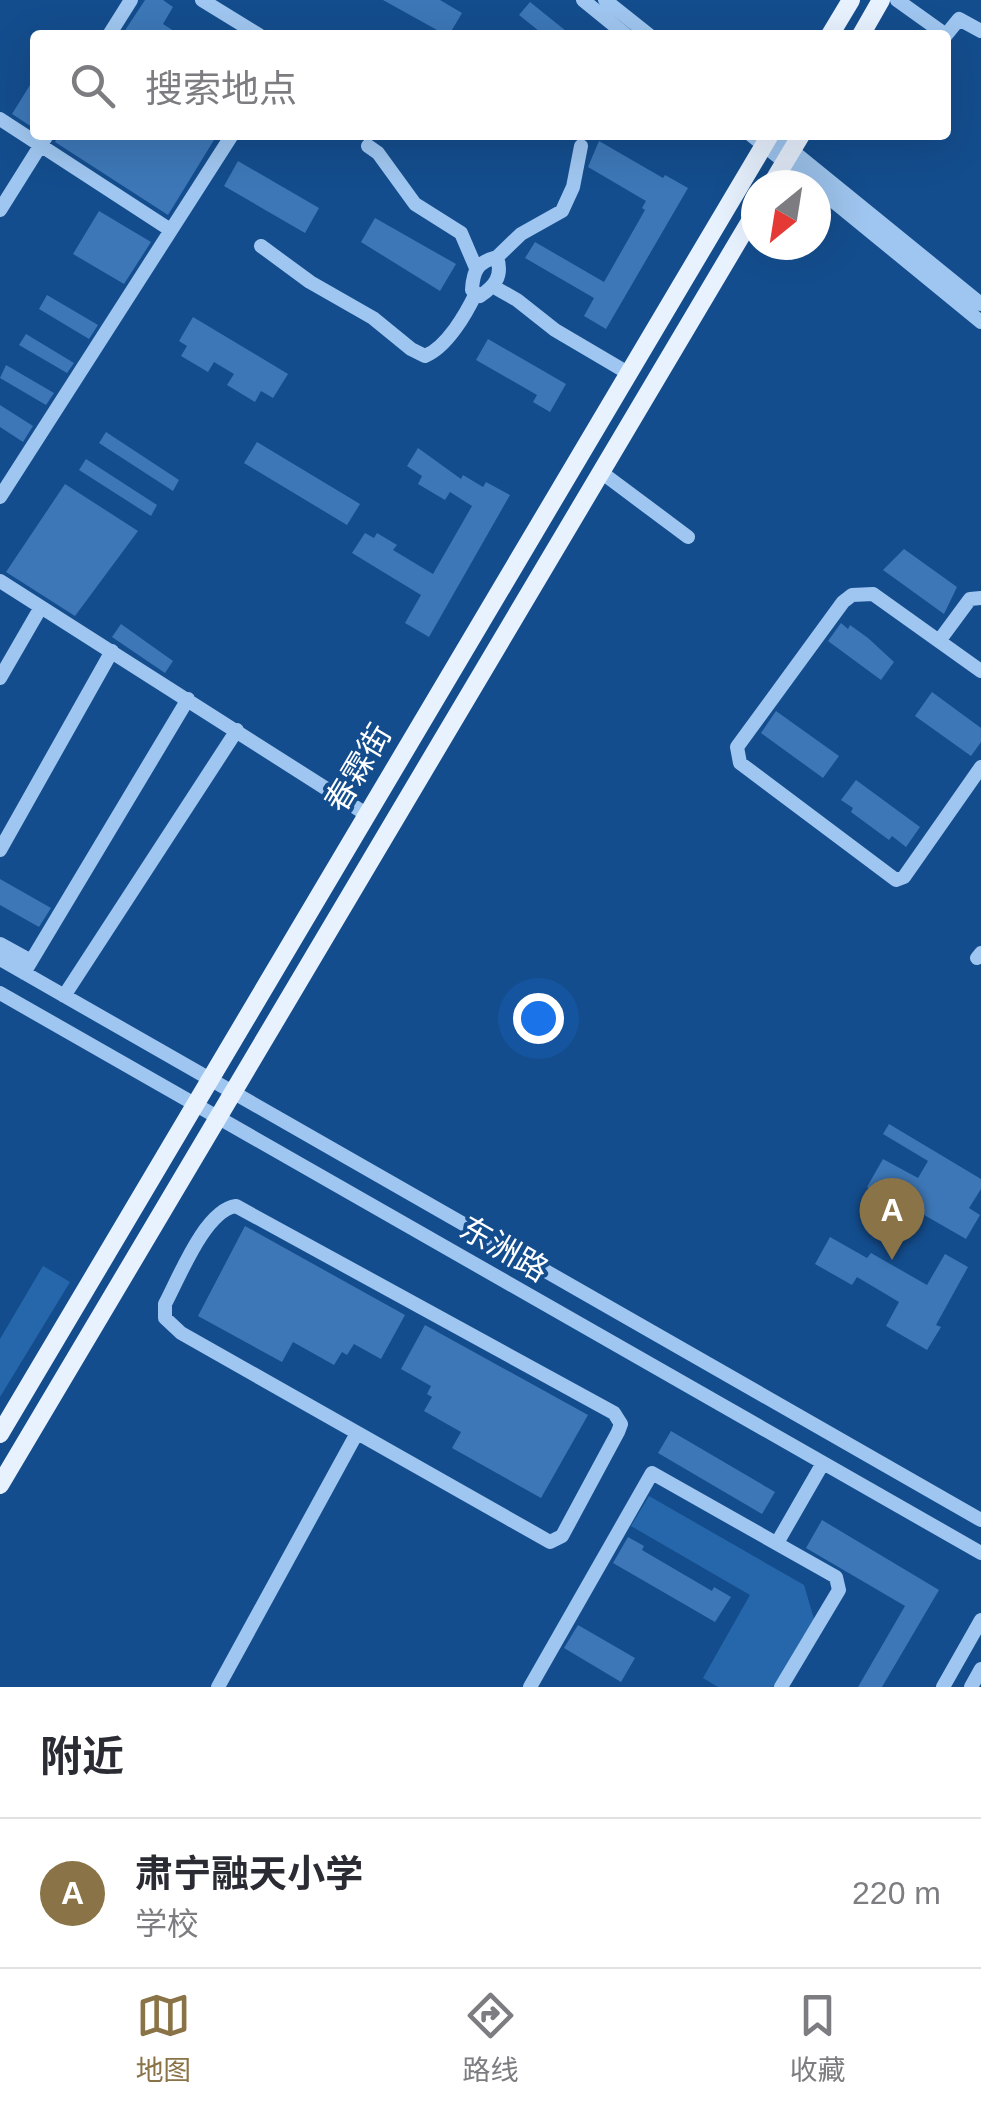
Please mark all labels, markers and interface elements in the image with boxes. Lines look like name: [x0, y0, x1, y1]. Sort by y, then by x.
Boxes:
search box: [30, 30, 951, 140]
icon: search: [65, 58, 120, 113]
text: 搜索地点: [145, 68, 297, 110]
north arrow: [741, 170, 831, 260]
street label: 春霖街: [318, 718, 398, 818]
your location: [513, 993, 564, 1044]
pin: A: [860, 1178, 924, 1260]
street label: 东洲路: [453, 1209, 555, 1289]
text: 附近: [40, 1733, 124, 1780]
text: 肃宁融天小学: [135, 1853, 363, 1895]
text: A: [61, 1875, 84, 1911]
text: 220 m: [852, 1875, 941, 1911]
text: 学校: [135, 1906, 199, 1942]
tab: 地图: [135, 1988, 192, 2088]
tab: 路线: [462, 1988, 519, 2088]
tab: 收藏: [789, 1988, 846, 2088]

